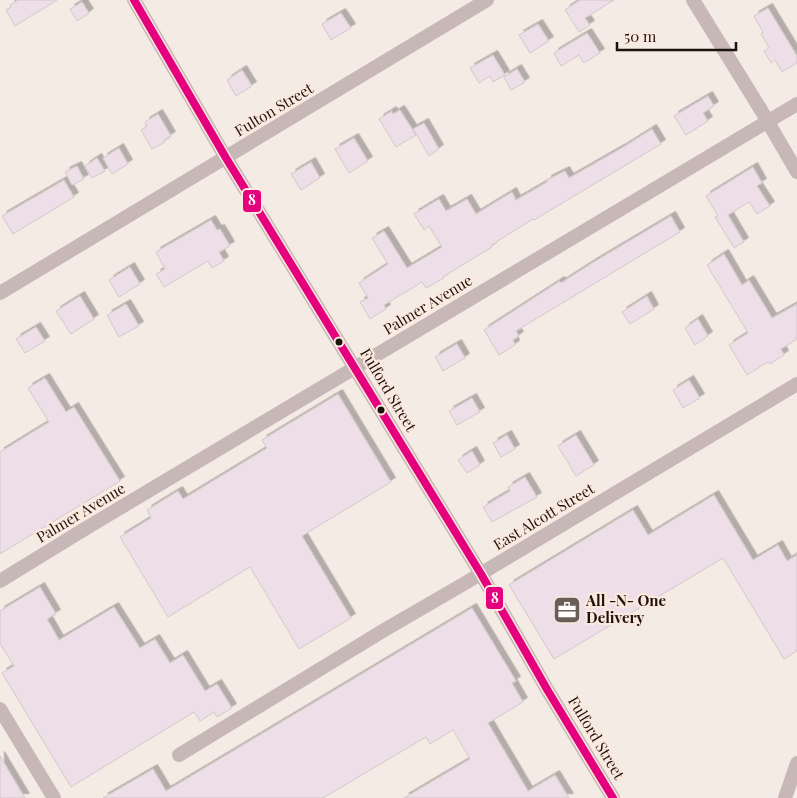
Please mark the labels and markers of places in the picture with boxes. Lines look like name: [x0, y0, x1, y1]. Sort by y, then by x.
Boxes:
unlabelled marker: [334, 337, 344, 347]
unlabelled marker: [376, 405, 386, 415]
place label: All -N- One Delivery: [585, 590, 667, 627]
office icon: All -N- One Delivery: [552, 595, 582, 625]

